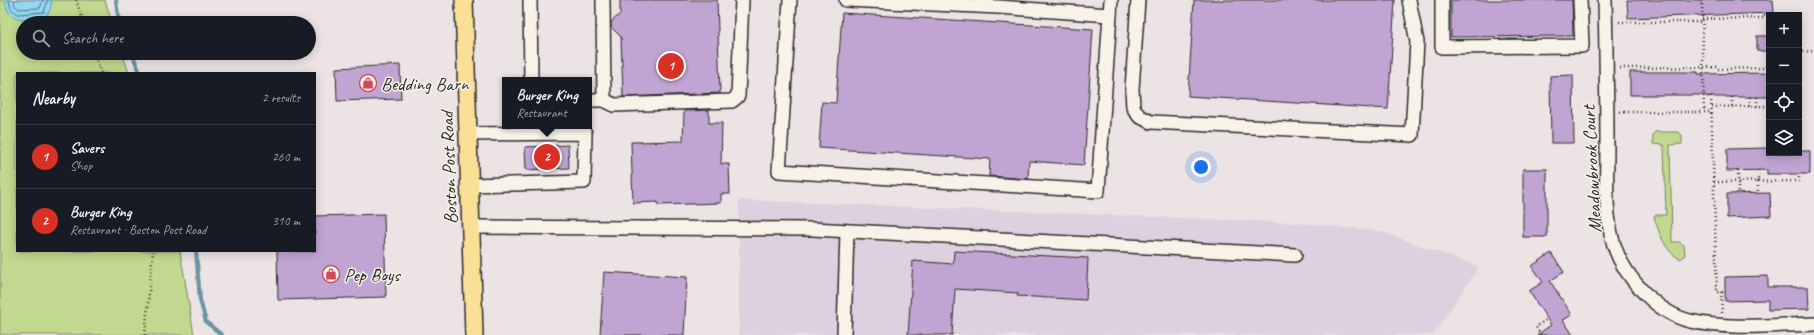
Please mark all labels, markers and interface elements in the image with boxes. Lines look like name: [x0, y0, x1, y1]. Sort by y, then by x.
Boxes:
map controls: [1766, 12, 1802, 156]
button: +: [1766, 12, 1802, 48]
search box: [16, 16, 316, 60]
icon: search: [30, 27, 52, 49]
text: Search here: [62, 29, 123, 48]
button: −: [1766, 48, 1802, 84]
pin: 1: [658, 51, 684, 81]
place label: Bedding Barn: [381, 72, 470, 96]
shop icon: Bedding Barn: [358, 73, 378, 93]
popup: [502, 77, 592, 129]
button: locate: [1766, 84, 1802, 120]
text: Burger King: [516, 86, 578, 105]
text: Nearby: [32, 88, 75, 109]
text: 2 results: [262, 90, 300, 106]
street label: Meadowbrook Court: [1577, 103, 1607, 233]
text: Restaurant: [516, 105, 567, 121]
street label: Boston Post Road: [435, 109, 463, 225]
button: layers: [1766, 120, 1802, 156]
text: Savers: [70, 139, 104, 158]
pin: 2: [534, 142, 560, 172]
text: 1: [42, 149, 48, 165]
text: 260 m: [272, 149, 300, 165]
your location: [1191, 157, 1211, 177]
text: Shop: [70, 158, 92, 174]
text: Burger King: [70, 203, 131, 222]
text: 2: [42, 213, 48, 229]
text: 310 m: [272, 213, 300, 229]
text: Restaurant · Boston Post Road: [70, 222, 206, 238]
place label: Pep Boys: [344, 263, 401, 287]
shop icon: Pep Boys: [321, 264, 341, 284]

